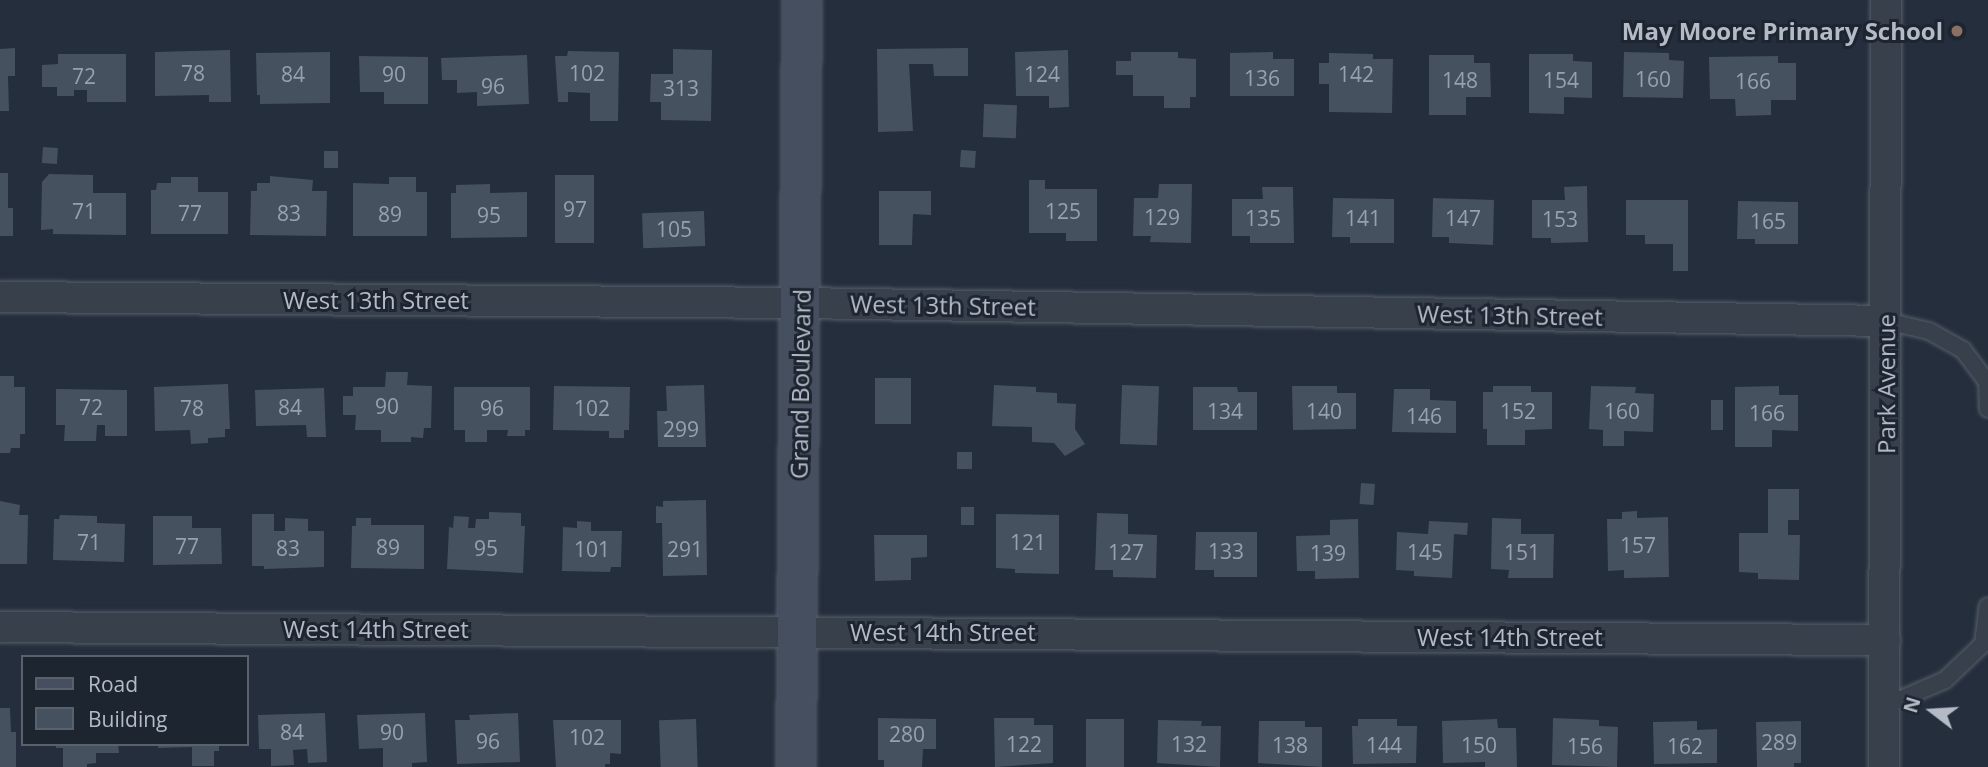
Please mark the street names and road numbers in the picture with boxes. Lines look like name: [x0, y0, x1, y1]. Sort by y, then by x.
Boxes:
street label: West 13th Street: [283, 286, 469, 314]
street label: Grand Boulevard: [784, 289, 816, 479]
street label: West 13th Street: [850, 289, 1036, 321]
street label: West 13th Street: [1417, 299, 1603, 331]
street label: Park Avenue: [1872, 314, 1900, 454]
street label: West 14th Street: [283, 615, 469, 643]
street label: West 14th Street: [850, 618, 1036, 646]
street label: West 14th Street: [1417, 623, 1603, 651]

